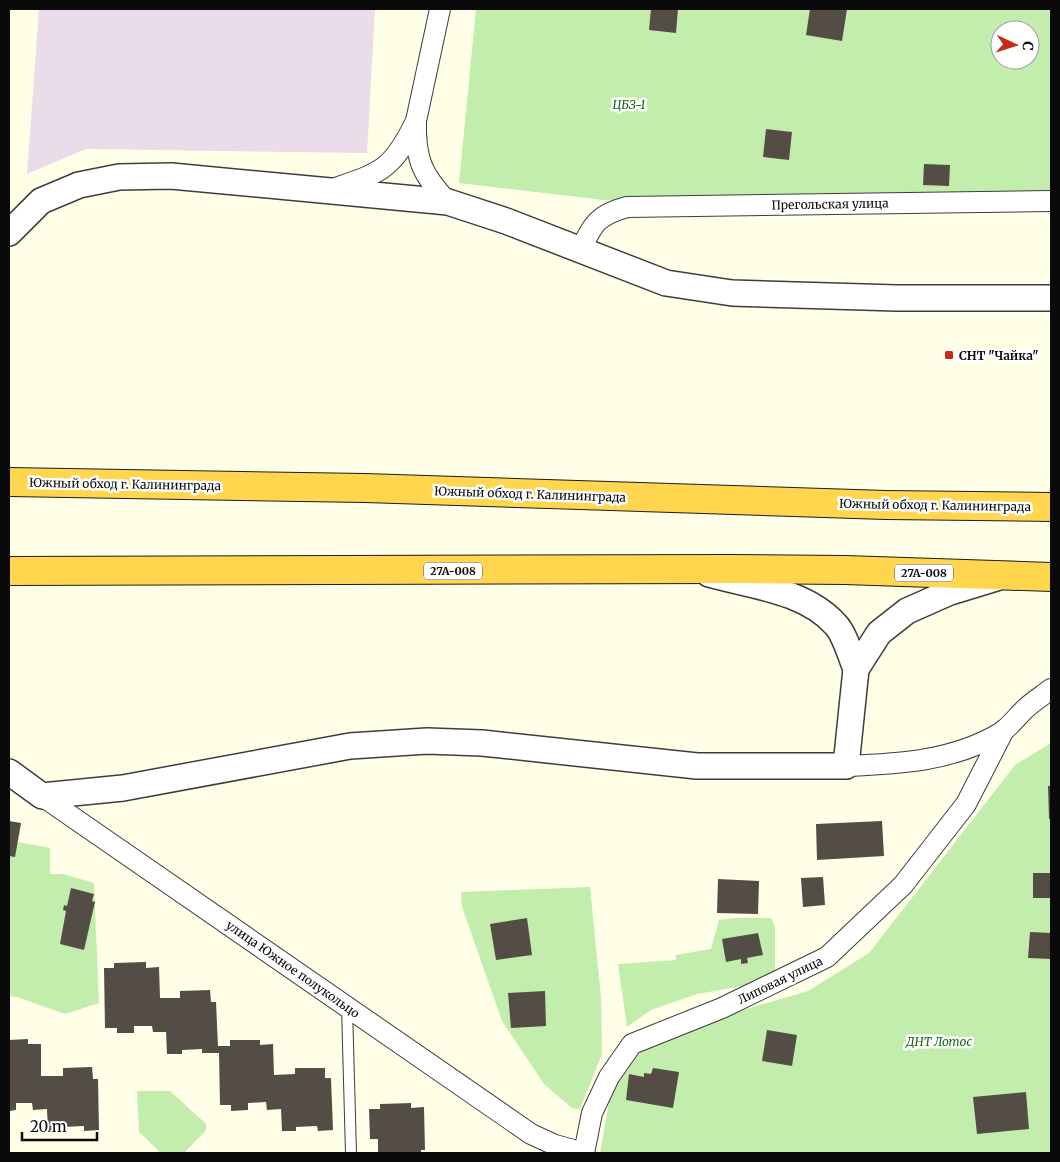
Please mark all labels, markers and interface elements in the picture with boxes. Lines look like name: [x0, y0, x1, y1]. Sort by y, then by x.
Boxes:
north arrow: [990, 20, 1040, 70]
text: С: [1019, 41, 1037, 51]
park label: ЦБЗ-1: [613, 97, 645, 112]
street label: Прегольская улица: [771, 195, 889, 213]
place label: СНТ "Чайка": [959, 348, 1039, 363]
marker: СНТ "Чайка": [943, 349, 955, 361]
street label: Южный обход г. Калининграда: [29, 475, 222, 493]
street label: Южный обход г. Калининграда: [434, 483, 627, 505]
street label: Южный обход г. Калининграда: [839, 496, 1032, 514]
road number: 27А-008: [424, 562, 482, 580]
road number: 27А-008: [895, 564, 953, 582]
street label: улица Южное полукольцо: [223, 917, 363, 1021]
street label: Липовая улица: [735, 953, 825, 1007]
park label: ДНТ Лотос: [905, 1034, 973, 1049]
scale bar: [22, 1110, 98, 1142]
text: 20 m: [30, 1117, 67, 1136]

